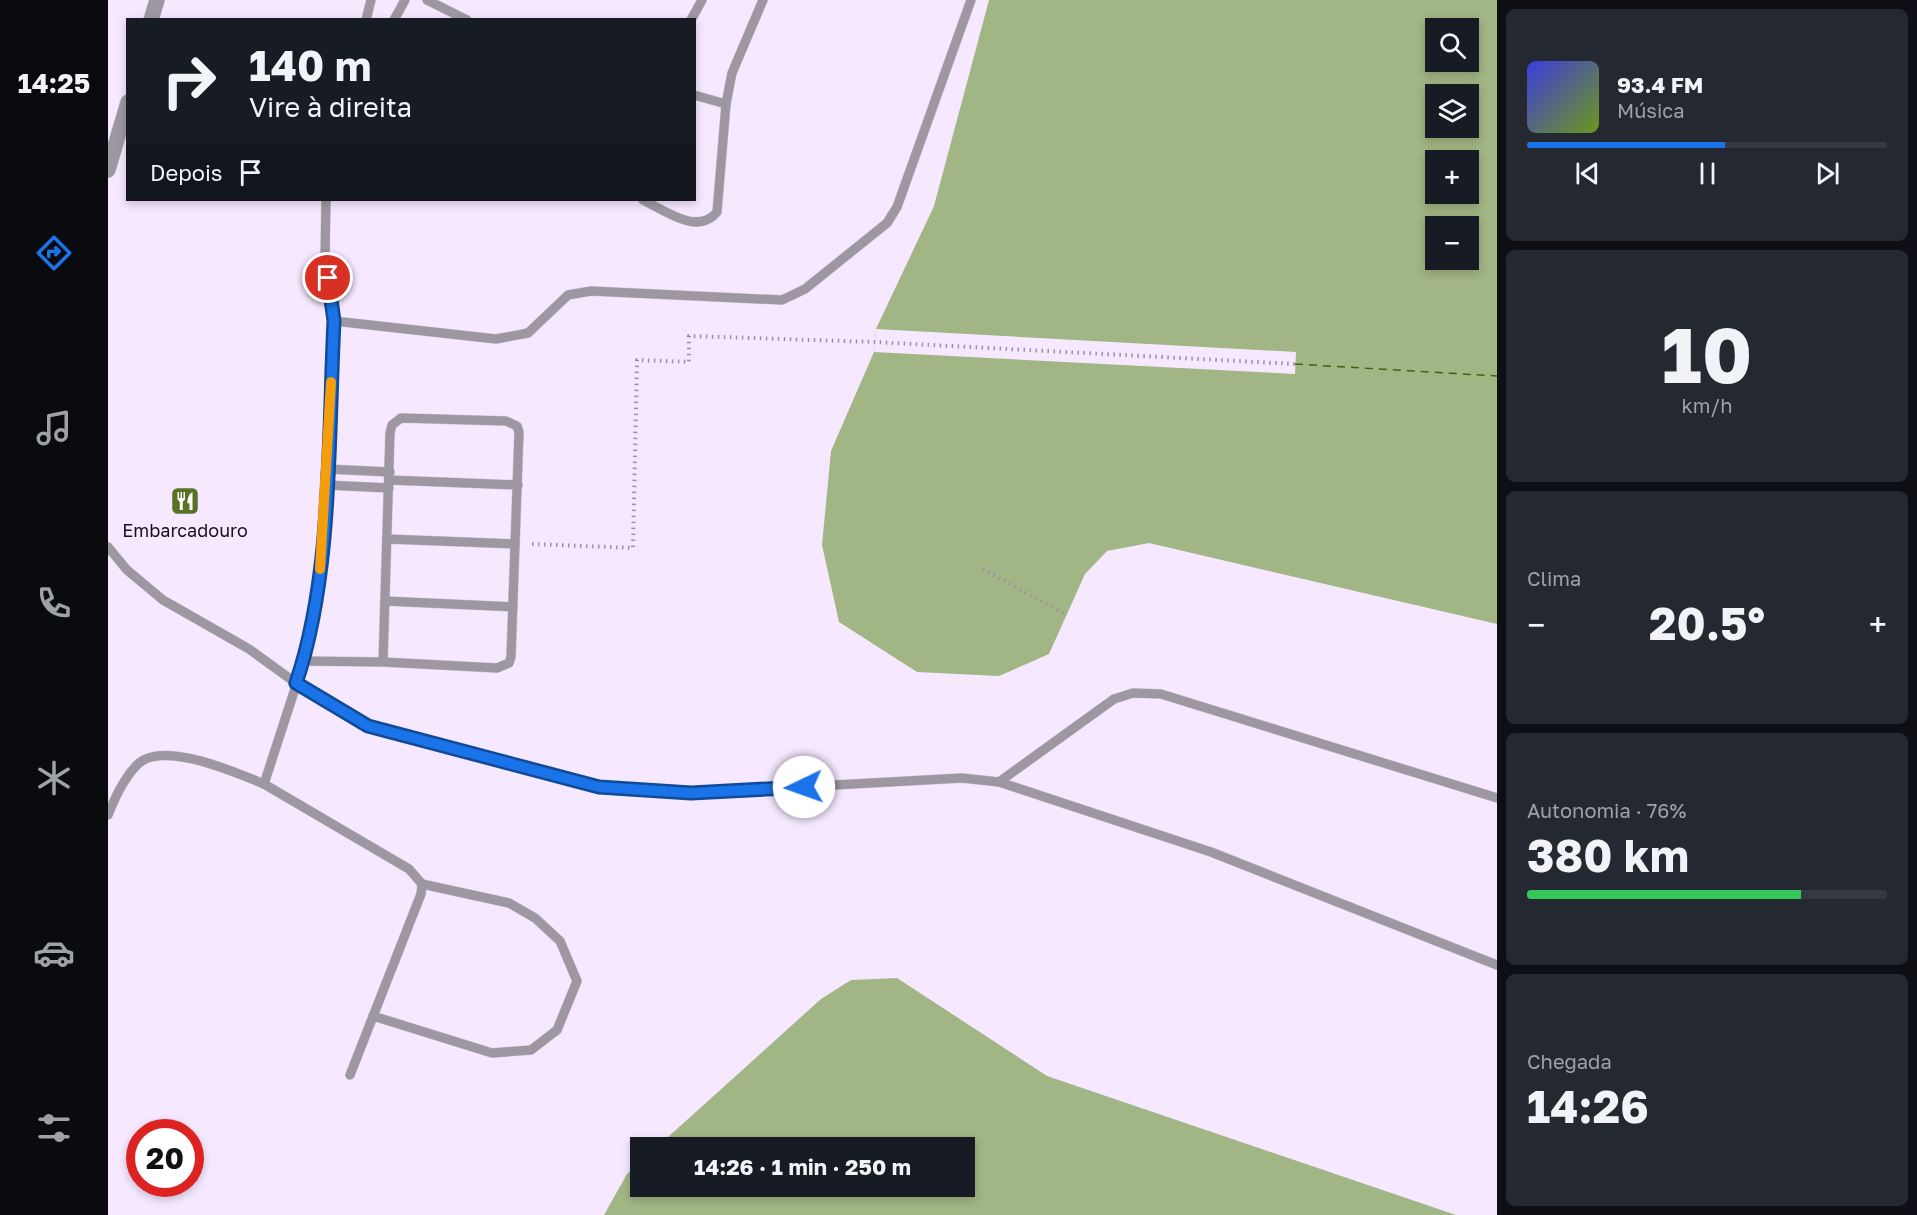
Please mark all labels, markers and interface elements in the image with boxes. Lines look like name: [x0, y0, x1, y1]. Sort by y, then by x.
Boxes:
map controls: [1425, 18, 1479, 270]
button: search: [1425, 18, 1479, 72]
text: 140 m: [249, 40, 371, 90]
icon: right: [150, 42, 228, 120]
text: 14:25: [18, 67, 90, 99]
text: 93.4 FM: [1617, 71, 1703, 98]
button: layers: [1425, 84, 1479, 138]
text: Vire à direita: [249, 91, 412, 123]
text: Música: [1617, 98, 1684, 122]
button: +: [1425, 150, 1479, 204]
icon: arrive: [234, 156, 267, 189]
icon: previous: [1571, 157, 1604, 190]
icon: pause: [1691, 157, 1724, 190]
icon: next: [1811, 157, 1844, 190]
text: Depois: [150, 159, 222, 186]
button: −: [1425, 216, 1479, 270]
icon: directions: [33, 232, 75, 274]
pin: [302, 252, 353, 303]
icon: arrive: [311, 261, 344, 294]
text: 10: [1662, 307, 1752, 400]
text: km/h: [1682, 393, 1732, 417]
icon: music: [33, 407, 75, 449]
restaurant icon: Embarcadouro: [169, 485, 201, 517]
place label: Embarcadouro: [122, 519, 248, 541]
text: Clima: [1527, 566, 1581, 590]
icon: phone: [33, 582, 75, 624]
text: 20.5°: [1649, 596, 1765, 650]
text: −: [1527, 605, 1545, 644]
text: +: [1869, 605, 1887, 644]
position arrow: [772, 755, 836, 819]
icon: climate: [33, 757, 75, 799]
text: Autonomia · 76%: [1527, 798, 1686, 822]
text: 380 km: [1527, 828, 1689, 882]
icon: car: [33, 932, 75, 974]
text: Chegada: [1527, 1049, 1612, 1073]
text: 14:26: [1527, 1079, 1649, 1133]
icon: filters: [33, 1107, 75, 1149]
speed limit sign: 20: [126, 1119, 204, 1197]
text: 14:26 · 1 min · 250 m: [694, 1153, 911, 1180]

